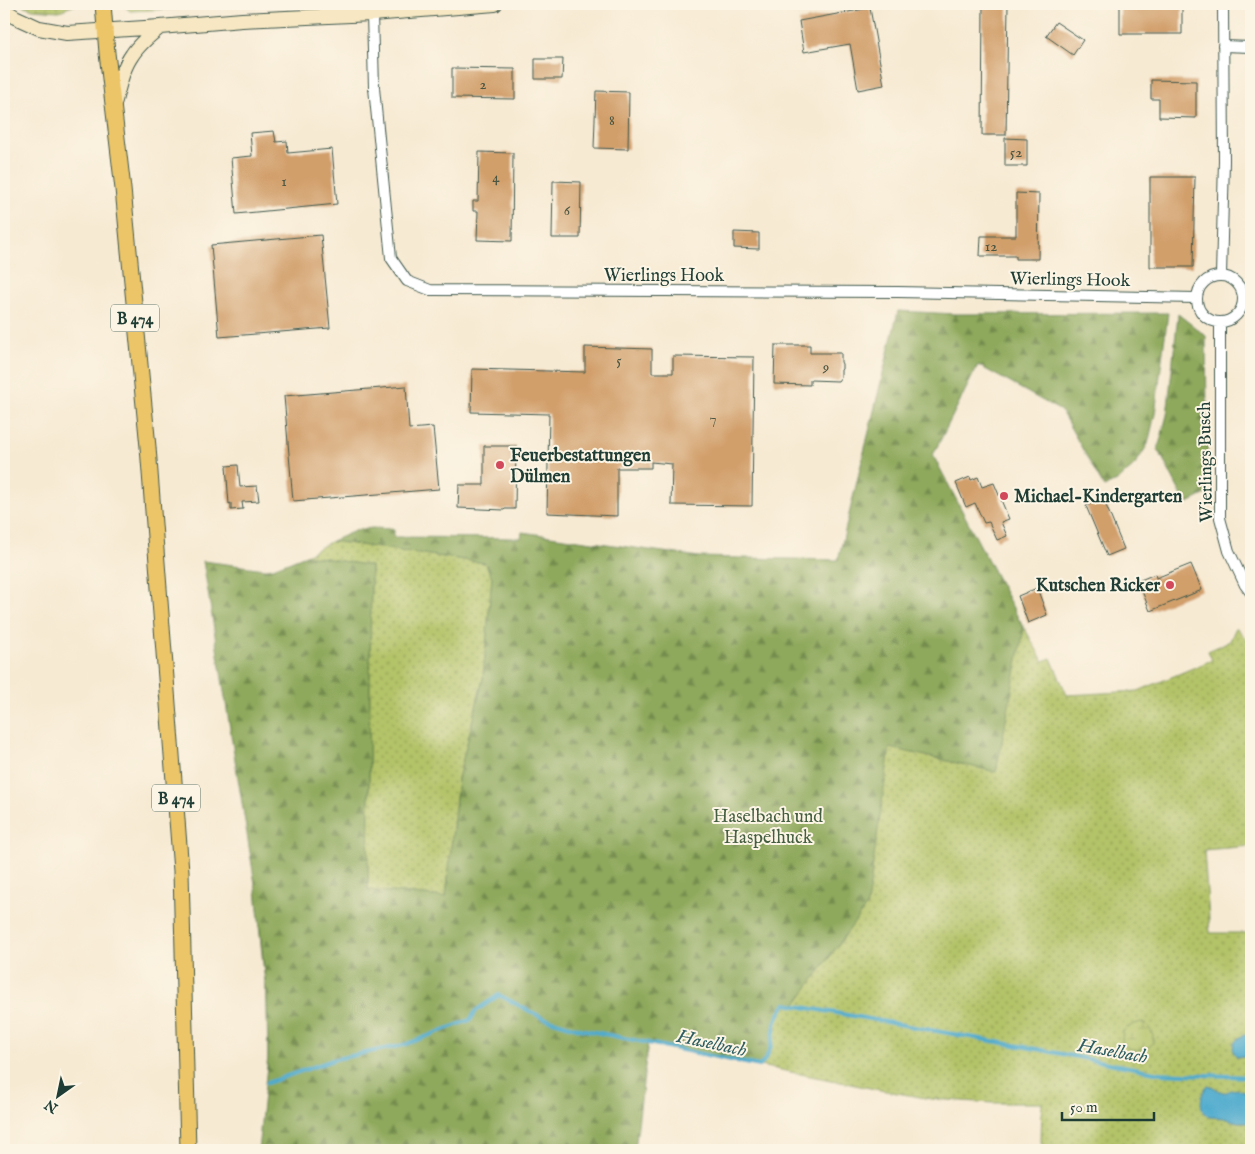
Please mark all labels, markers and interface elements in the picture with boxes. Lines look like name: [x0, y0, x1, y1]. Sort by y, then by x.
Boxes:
house number: 2: [479, 75, 487, 94]
house number: 8: [609, 111, 615, 130]
house number: 52: [1010, 143, 1022, 162]
house number: 4: [492, 168, 500, 187]
house number: 1: [281, 172, 287, 191]
house number: 6: [564, 201, 571, 220]
house number: 12: [985, 237, 997, 256]
street label: Wierlings Hook: [604, 265, 724, 288]
street label: Wierlings Hook: [1010, 268, 1131, 293]
road number: B 474: [111, 304, 159, 332]
house number: 5: [616, 351, 622, 370]
house number: 9: [822, 358, 829, 377]
street label: Wierlings Busch: [1194, 401, 1219, 523]
house number: 7: [709, 409, 717, 428]
place label: Feuerbestattungen Dülmen: [510, 445, 651, 489]
marker: Feuerbestattungen Dülmen: [494, 459, 506, 471]
place label: Michael-Kindergarten: [1014, 486, 1183, 509]
marker: Michael-Kindergarten: [998, 490, 1010, 502]
place label: Kutschen Ricker: [1036, 575, 1160, 598]
marker: Kutschen Ricker: [1164, 579, 1176, 591]
road number: B 474: [152, 784, 200, 811]
park label: Haselbach und Haspelhuck: [713, 806, 823, 850]
water label: Haselbach: [674, 1025, 749, 1063]
water label: Haselbach: [1075, 1034, 1149, 1070]
north arrow: [32, 1072, 82, 1122]
scale bar: [1062, 1089, 1155, 1121]
text: N: [41, 1095, 62, 1117]
text: 50 m: [1070, 1098, 1098, 1117]

